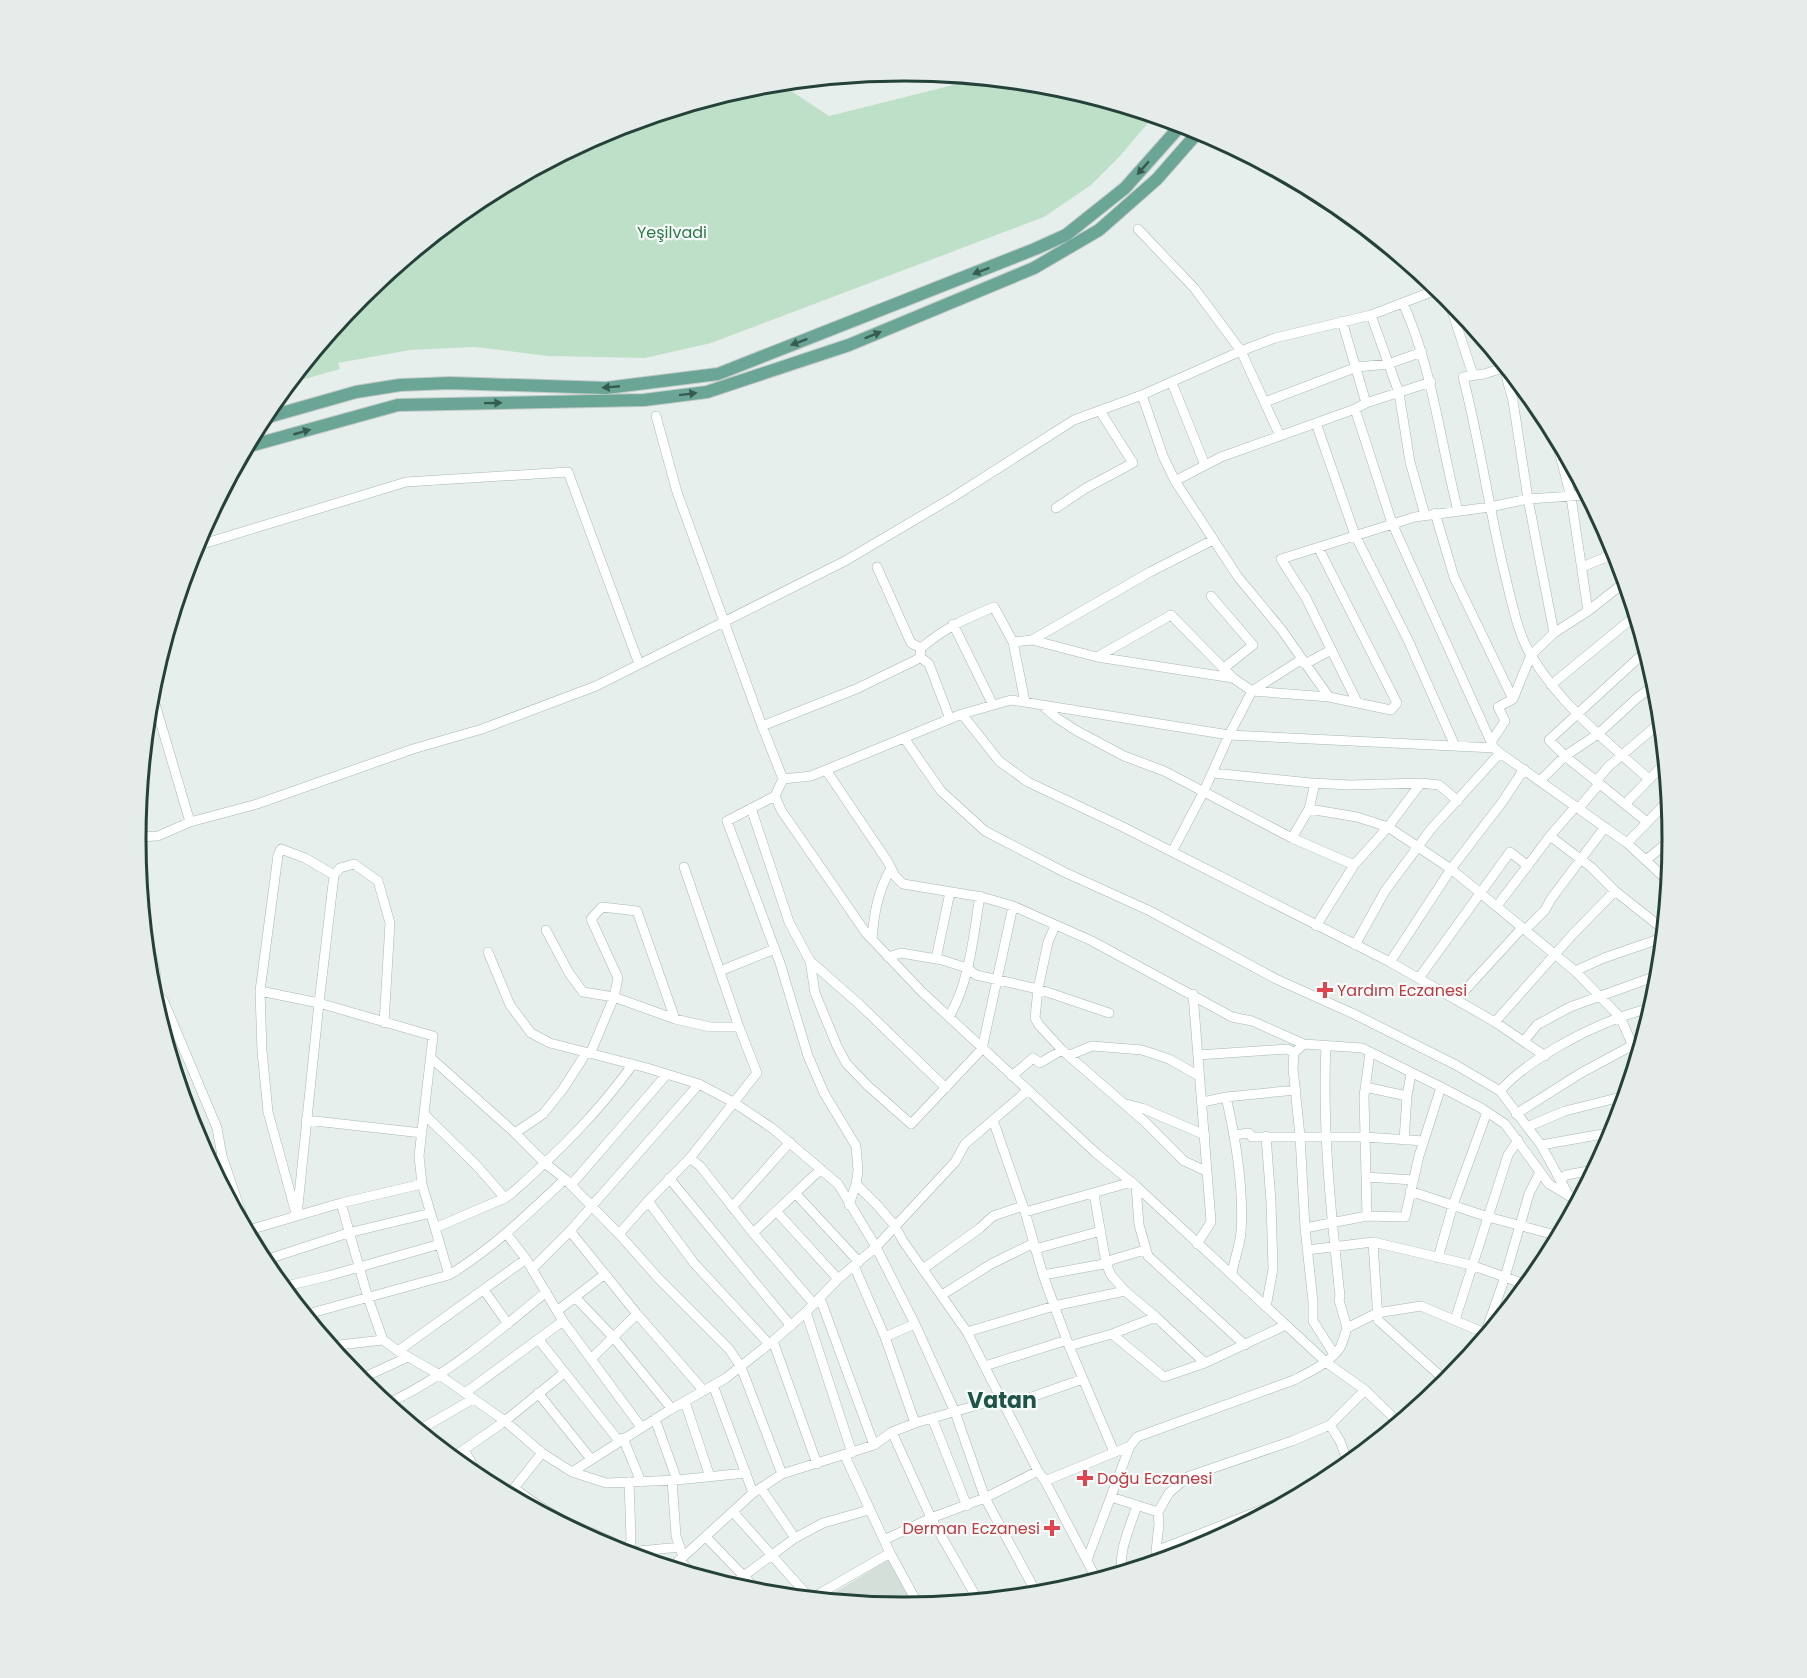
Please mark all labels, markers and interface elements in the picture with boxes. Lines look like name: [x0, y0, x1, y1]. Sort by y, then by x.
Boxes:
one-way arrow: [1137, 160, 1150, 175]
park label: Yeşilvadi: [637, 221, 707, 244]
one-way arrow: [971, 266, 989, 276]
one-way arrow: [865, 330, 883, 340]
one-way arrow: [790, 338, 808, 347]
one-way arrow: [601, 382, 620, 392]
one-way arrow: [679, 390, 698, 399]
one-way arrow: [484, 398, 503, 408]
one-way arrow: [293, 426, 311, 436]
place label: Yardım Eczanesi: [1337, 979, 1467, 1002]
marker: Yardım Eczanesi: [1318, 983, 1332, 997]
district label: Vatan: [967, 1385, 1037, 1416]
place label: Doğu Eczanesi: [1097, 1467, 1212, 1490]
marker: Doğu Eczanesi: [1078, 1471, 1092, 1485]
place label: Derman Eczanesi: [903, 1517, 1040, 1540]
marker: Derman Eczanesi: [1045, 1521, 1059, 1535]

